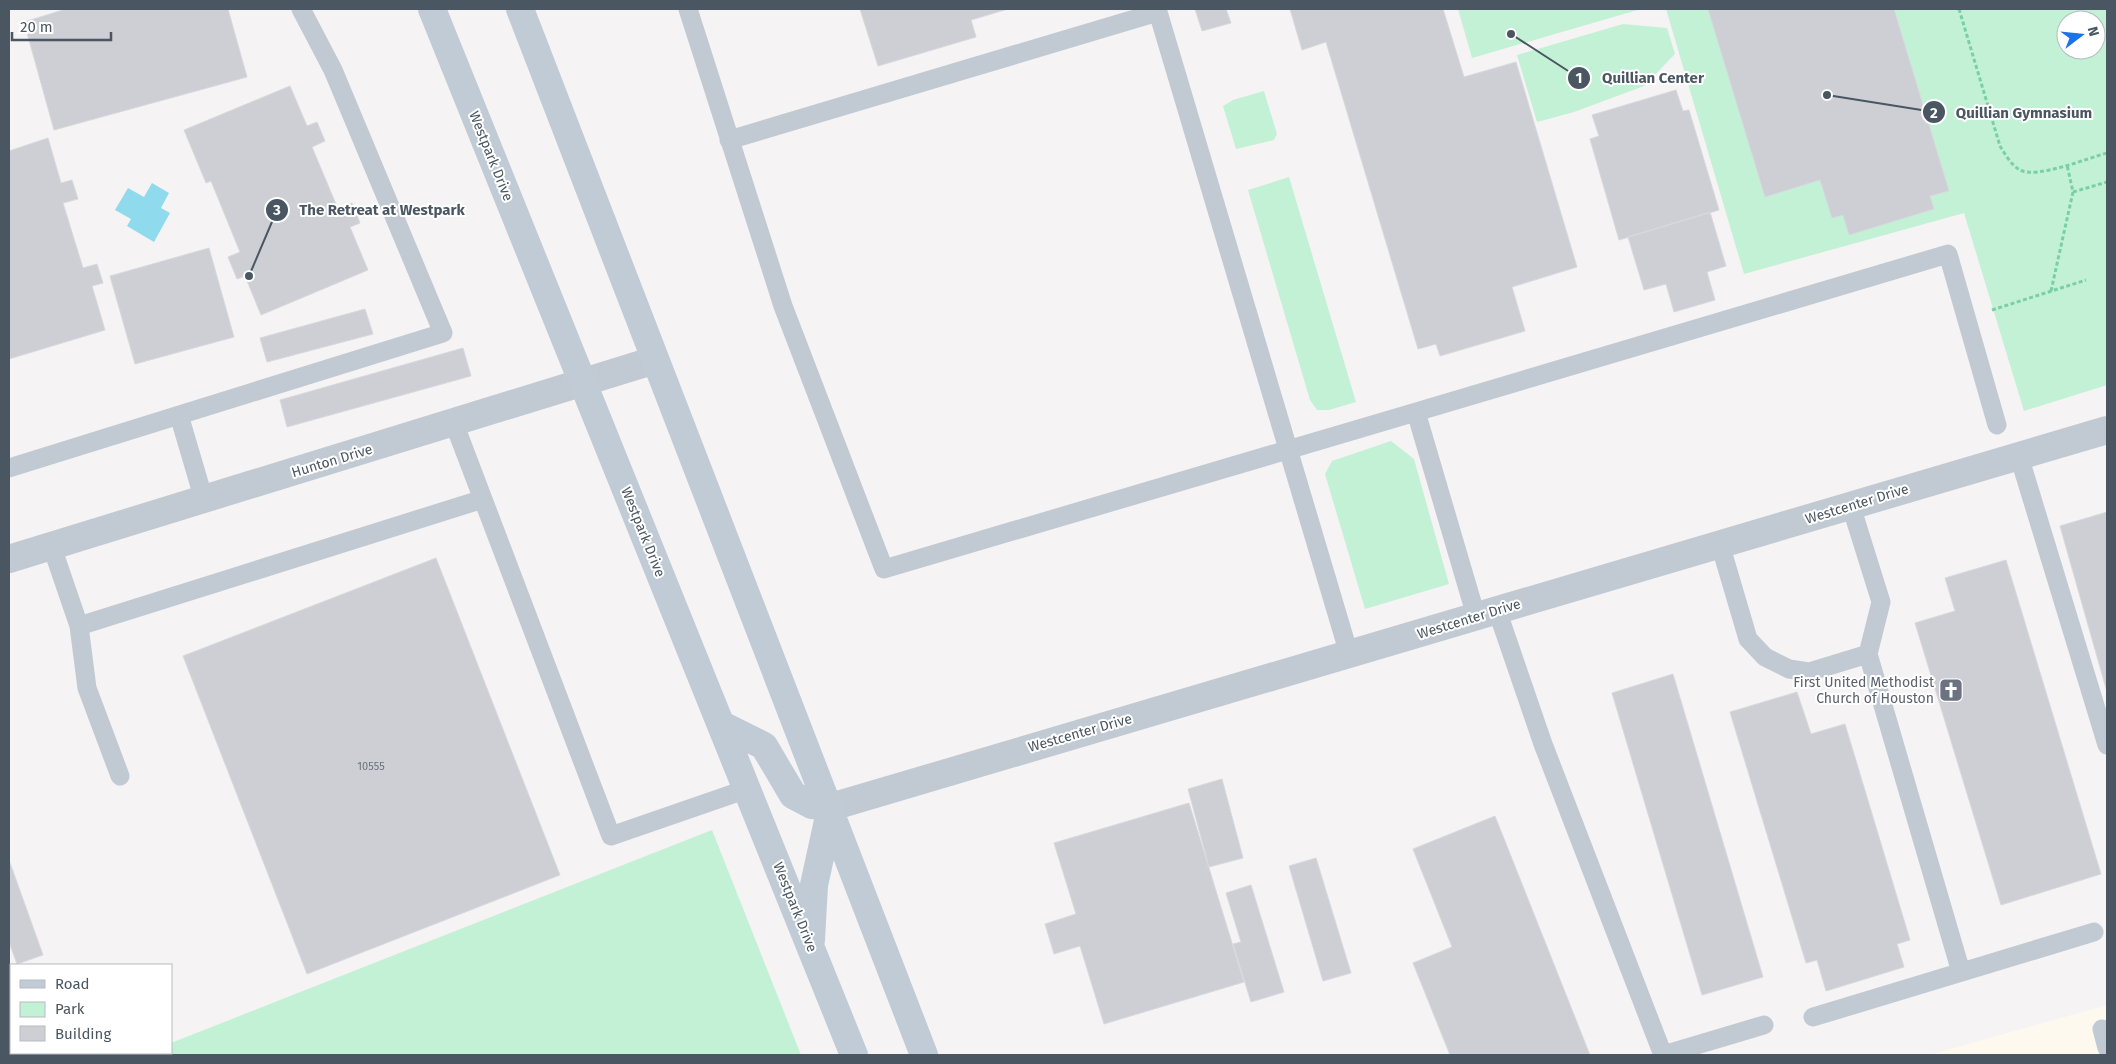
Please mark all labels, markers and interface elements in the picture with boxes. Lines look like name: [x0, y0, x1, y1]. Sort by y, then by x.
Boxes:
scale bar: [12, 10, 111, 42]
north arrow: [2056, 10, 2106, 60]
text: 20 m: [20, 18, 53, 36]
text: N: [2084, 25, 2102, 38]
callout: Quillian Center: [1567, 63, 1714, 93]
text: 1: [1576, 69, 1582, 87]
text: Quillian Center: [1602, 69, 1705, 87]
callout: Quillian Gymnasium: [1921, 97, 2102, 127]
text: 2: [1930, 104, 1938, 122]
text: Quillian Gymnasium: [1956, 104, 2092, 122]
street label: Westpark Drive: [465, 109, 517, 203]
callout: The Retreat at Westpark: [264, 195, 475, 225]
text: 3: [272, 201, 281, 219]
text: The Retreat at Westpark: [299, 201, 466, 219]
street label: Hunton Drive: [290, 441, 374, 481]
street label: Westcenter Drive: [1803, 480, 1911, 528]
street label: Westpark Drive: [617, 485, 669, 579]
street label: Westcenter Drive: [1415, 595, 1523, 643]
place label: First United Methodist Church of Houston: [1793, 674, 1935, 707]
church icon: First United Methodist Church of Houston: [1938, 677, 1964, 703]
street label: Westcenter Drive: [1026, 710, 1134, 756]
house number: 10555: [357, 760, 385, 773]
street label: Westpark Drive: [769, 860, 821, 954]
legend: [10, 964, 172, 1054]
text: Road: [55, 975, 90, 993]
text: Park: [55, 1000, 85, 1018]
text: Building: [55, 1025, 111, 1043]

